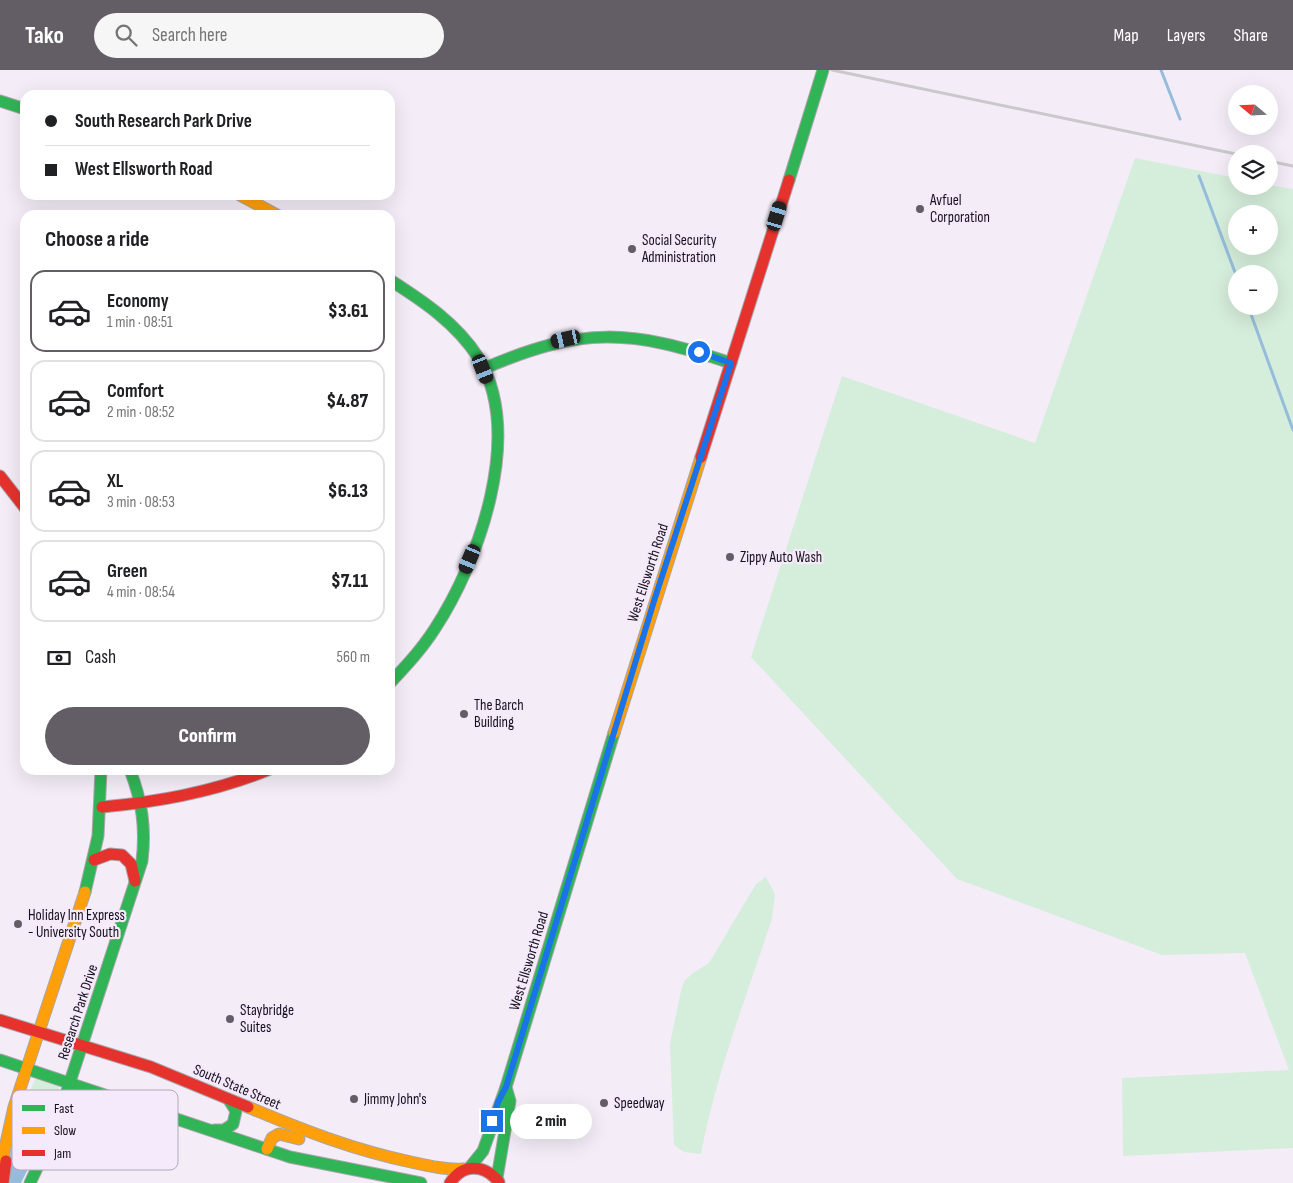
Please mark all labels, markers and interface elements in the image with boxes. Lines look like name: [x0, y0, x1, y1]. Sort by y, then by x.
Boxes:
search box: [94, 13, 444, 58]
text: Tako: [25, 21, 64, 50]
icon: search: [112, 21, 140, 49]
text: Search here: [152, 24, 228, 47]
text: Map: [1114, 25, 1139, 46]
text: Layers: [1167, 25, 1206, 46]
text: Share: [1234, 25, 1268, 46]
north arrow: [1228, 85, 1278, 135]
map controls: [1228, 85, 1278, 315]
text: South Research Park Drive: [75, 110, 252, 133]
button: layers: [1228, 145, 1278, 195]
text: West Ellsworth Road: [75, 158, 213, 181]
place label: Avfuel Corporation: [929, 191, 990, 227]
car: [765, 199, 788, 233]
marker: Avfuel Corporation: [914, 203, 926, 215]
button: +: [1228, 205, 1278, 255]
text: Choose a ride: [45, 226, 149, 253]
place label: Social Security Administration: [641, 231, 717, 267]
marker: Social Security Administration: [626, 243, 638, 255]
button: −: [1228, 265, 1278, 315]
icon: car: [47, 289, 92, 334]
text: Economy: [107, 290, 169, 313]
text: $3.61: [328, 300, 368, 323]
text: 1 min · 08:51: [107, 313, 173, 332]
car: [549, 328, 582, 350]
route start: [688, 341, 710, 363]
car: [470, 352, 495, 386]
icon: car: [47, 379, 92, 424]
text: Comfort: [107, 380, 164, 403]
text: $4.87: [326, 390, 368, 413]
text: 2 min · 08:52: [107, 403, 175, 422]
icon: car: [47, 469, 92, 514]
text: XL: [107, 470, 123, 493]
text: $6.13: [328, 480, 368, 503]
text: 3 min · 08:53: [107, 493, 175, 512]
street label: West Ellsworth Road: [623, 521, 673, 625]
car: [457, 542, 482, 576]
place label: Zippy Auto Wash: [740, 548, 822, 567]
marker: Zippy Auto Wash: [724, 551, 736, 563]
icon: car: [47, 559, 92, 604]
text: Green: [107, 560, 147, 583]
text: $7.11: [331, 570, 368, 593]
text: 4 min · 08:54: [107, 583, 175, 602]
icon: cash: [45, 644, 73, 672]
text: Cash: [85, 646, 116, 669]
text: 560 m: [337, 648, 370, 667]
place label: The Barch Building: [474, 696, 524, 732]
button: Confirm: [45, 707, 370, 765]
marker: The Barch Building: [458, 708, 470, 720]
place label: Holiday Inn Express - University South: [28, 906, 125, 942]
street label: West Ellsworth Road: [505, 909, 553, 1013]
marker: Holiday Inn Express - University South: [12, 918, 24, 930]
street label: Research Park Drive: [54, 962, 102, 1062]
place label: Staybridge Suites: [240, 1001, 294, 1037]
marker: Staybridge Suites: [224, 1013, 236, 1025]
street label: South State Street: [190, 1060, 284, 1114]
legend: [12, 1090, 178, 1170]
place label: Jimmy John's: [363, 1090, 427, 1109]
marker: Jimmy John's: [348, 1093, 360, 1105]
place label: Speedway: [614, 1094, 665, 1113]
marker: Speedway: [598, 1097, 610, 1109]
text: Fast: [54, 1100, 74, 1117]
callout: 2 min: [510, 1104, 592, 1138]
route end: [481, 1110, 503, 1132]
text: 2 min: [535, 1112, 567, 1131]
text: Slow: [54, 1122, 76, 1139]
text: Jam: [53, 1145, 71, 1162]

